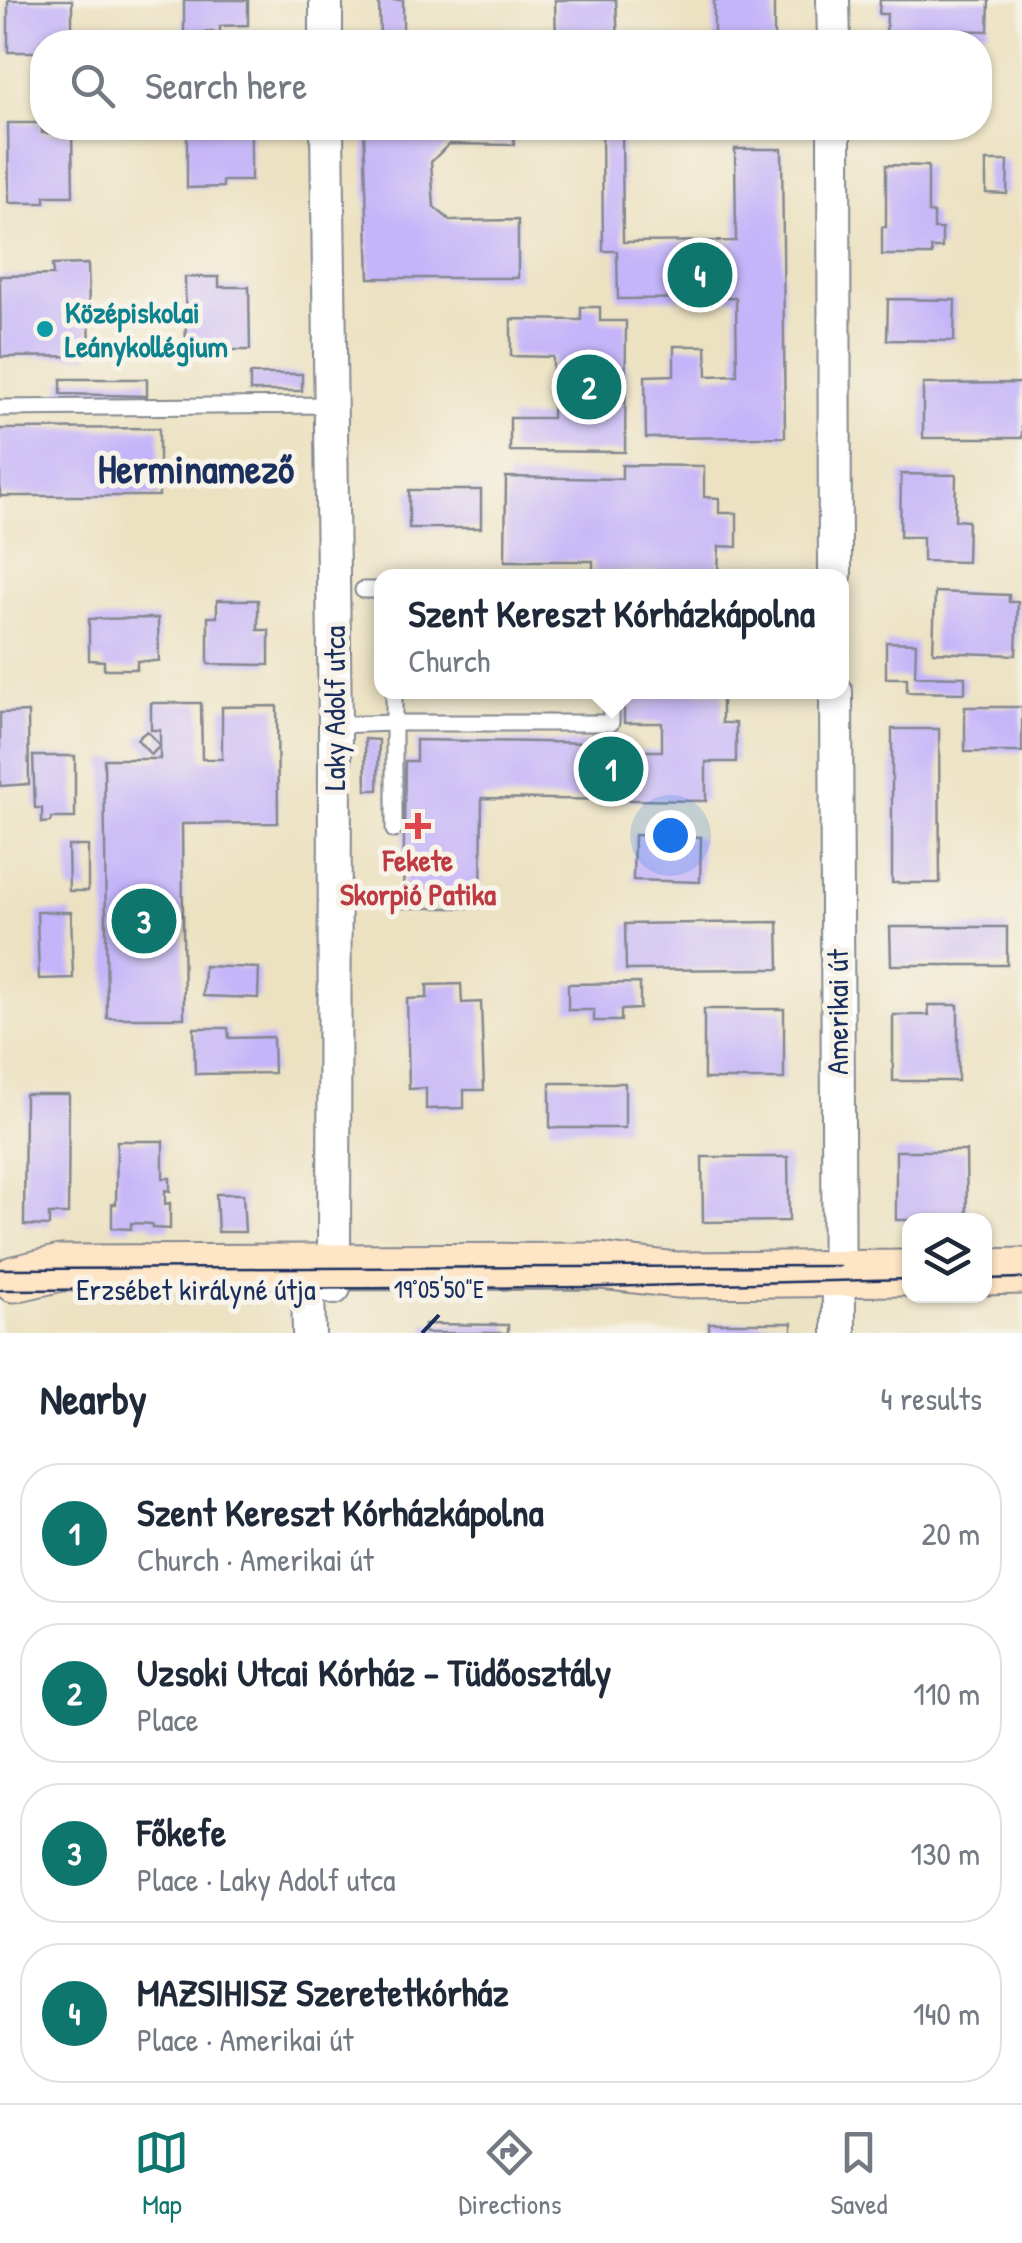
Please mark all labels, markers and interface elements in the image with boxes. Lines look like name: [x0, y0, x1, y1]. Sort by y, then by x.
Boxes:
search box: [30, 30, 992, 140]
icon: search: [65, 58, 120, 113]
text: Search here: [145, 59, 307, 111]
pin: 4: [668, 238, 732, 312]
place label: Középiskolai Leánykollégium: [65, 292, 228, 367]
marker: Középiskolai Leánykollégium: [34, 318, 56, 340]
pin: 2: [556, 350, 622, 424]
district label: Herminamező: [98, 441, 294, 495]
popup: [374, 569, 849, 699]
text: Szent Kereszt Kórházkápolna: [408, 587, 815, 639]
street label: Laky Adolf utca: [314, 625, 354, 790]
text: Church: [408, 639, 490, 682]
pin: 1: [578, 732, 644, 806]
your location: [645, 810, 696, 861]
marker: Fekete Skorpió Patika: [407, 815, 429, 837]
place label: Fekete Skorpió Patika: [340, 840, 496, 915]
pin: 3: [112, 884, 176, 958]
street label: Amerikai út: [817, 949, 857, 1075]
map controls: [902, 1213, 992, 1303]
button: layers: [902, 1213, 992, 1303]
street label: Erzsébet királyné útja: [76, 1269, 316, 1309]
text: 19°05'50"E: [394, 1272, 484, 1306]
text: Nearby: [40, 1370, 147, 1427]
text: 4 results: [881, 1377, 982, 1420]
text: Szent Kereszt Kórházkápolna: [137, 1486, 544, 1538]
text: 1: [69, 1512, 80, 1555]
text: 20 m: [922, 1512, 980, 1555]
text: Church · Amerikai út: [137, 1538, 374, 1581]
text: Uzsoki Utcai Kórház - Tüdőosztály: [137, 1646, 611, 1698]
text: 2: [67, 1672, 82, 1715]
text: 110 m: [913, 1672, 980, 1715]
text: Place: [137, 1698, 199, 1741]
text: Főkefe: [137, 1806, 226, 1858]
text: 3: [67, 1832, 82, 1875]
text: 130 m: [911, 1832, 980, 1875]
text: Place · Laky Adolf utca: [137, 1858, 395, 1901]
text: MAZSIHISZ Szeretetkórház: [137, 1966, 509, 2018]
text: 4: [68, 1992, 81, 2035]
text: 140 m: [913, 1992, 980, 2035]
text: Place · Amerikai út: [137, 2018, 353, 2061]
tab: Map: [134, 2125, 189, 2223]
tab: Directions: [458, 2125, 561, 2223]
tab: Saved: [830, 2125, 888, 2223]

